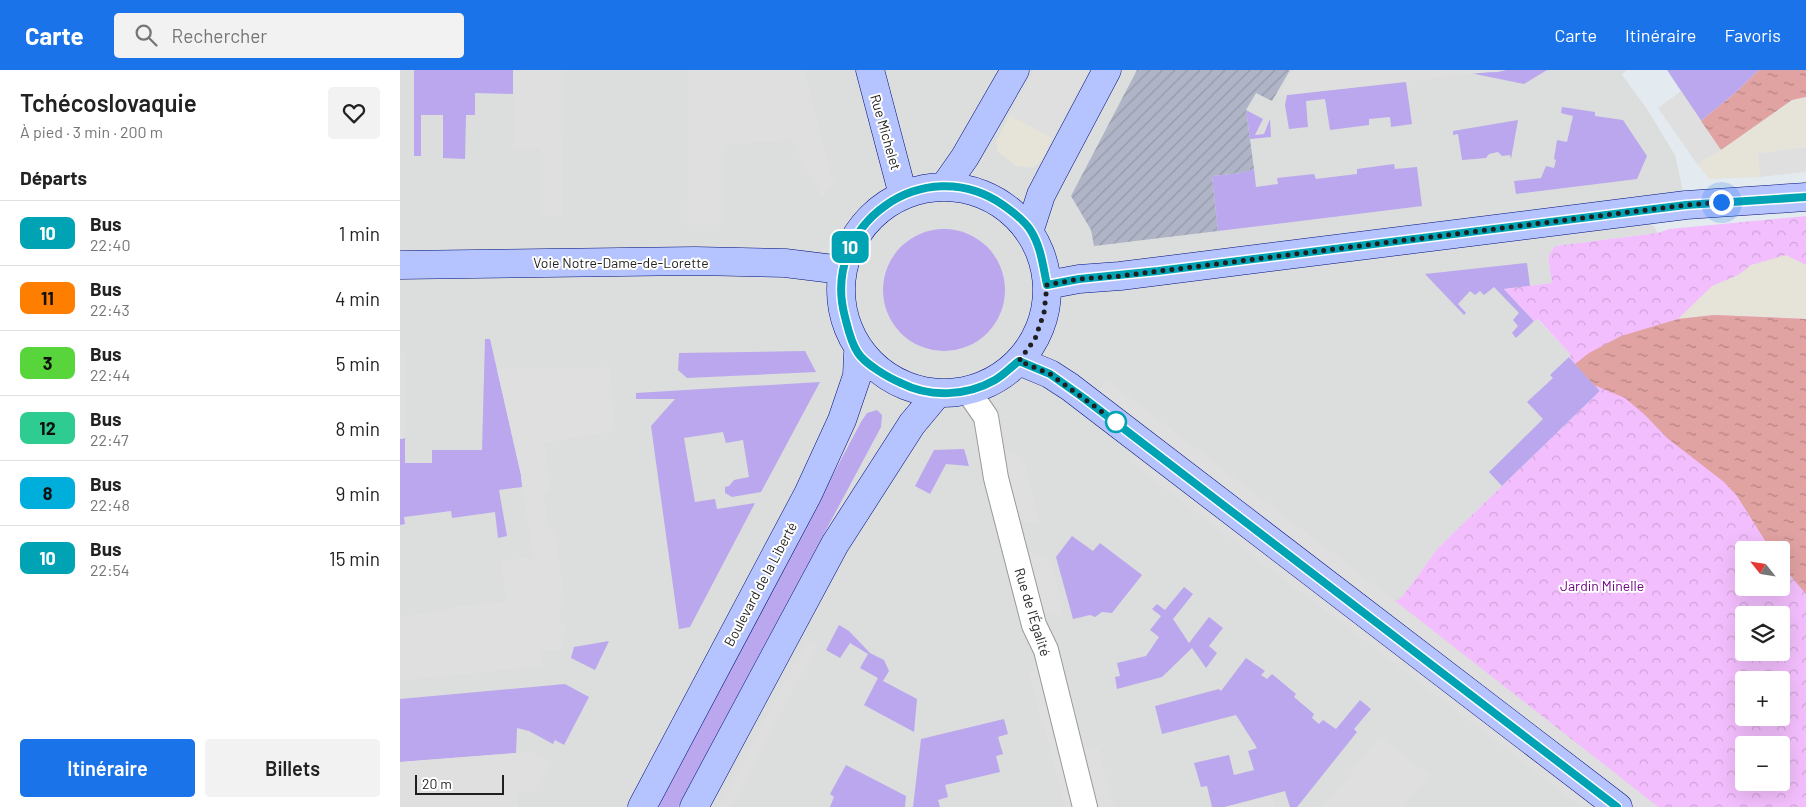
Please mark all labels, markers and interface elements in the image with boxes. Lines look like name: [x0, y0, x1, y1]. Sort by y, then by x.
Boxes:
search box: [114, 13, 464, 58]
text: Carte: [25, 21, 84, 50]
icon: search: [132, 21, 160, 49]
text: Rechercher: [172, 24, 267, 47]
text: Carte: [1554, 24, 1597, 46]
text: Itinéraire: [1625, 24, 1696, 46]
text: Favoris: [1724, 24, 1781, 46]
button: heart: [328, 87, 380, 139]
text: Tchécoslovaquie: [20, 88, 197, 117]
street label: Rue Michelet: [867, 92, 905, 172]
text: À pied · 3 min · 200 m: [20, 122, 163, 141]
text: Départs: [20, 166, 87, 189]
your location: [1709, 190, 1734, 215]
text: Bus: [90, 212, 122, 235]
text: 10: [39, 222, 56, 244]
text: 1 min: [339, 222, 380, 245]
line badge: 10: [828, 231, 872, 263]
text: 22:40: [90, 235, 130, 254]
text: 10: [842, 236, 858, 258]
street label: Voie Notre-Dame-de-Lorette: [533, 254, 709, 271]
text: Bus: [90, 277, 122, 300]
text: 11: [41, 287, 54, 309]
text: 4 min: [335, 287, 380, 310]
text: 22:43: [90, 300, 130, 319]
text: Bus: [90, 342, 122, 365]
text: 3: [43, 352, 52, 374]
text: 5 min: [336, 352, 380, 375]
text: 22:44: [90, 365, 130, 384]
text: Bus: [90, 407, 122, 430]
unlabelled marker: [1105, 411, 1127, 433]
text: 12: [39, 417, 56, 439]
text: 8 min: [336, 417, 380, 440]
text: 22:47: [90, 430, 128, 449]
text: Bus: [90, 472, 122, 495]
text: 8: [43, 482, 52, 504]
text: 9 min: [336, 482, 380, 505]
text: 22:48: [90, 495, 130, 514]
street label: Boulevard de la Liberté: [720, 519, 800, 649]
text: Bus: [90, 537, 122, 560]
north arrow: [1735, 541, 1790, 596]
map controls: [1735, 541, 1790, 791]
text: 10: [39, 547, 56, 569]
text: 15 min: [329, 547, 380, 570]
text: 22:54: [90, 560, 130, 579]
street label: Rue de l'Égalité: [1011, 566, 1055, 658]
park label: Jardin Minelle: [1560, 577, 1644, 594]
button: layers: [1735, 606, 1790, 661]
button: +: [1735, 671, 1790, 726]
button: −: [1735, 736, 1790, 791]
button: Itinéraire: [20, 739, 195, 797]
button: Billets: [205, 739, 380, 797]
scale bar: [415, 772, 504, 795]
text: 20 m: [422, 775, 452, 792]

